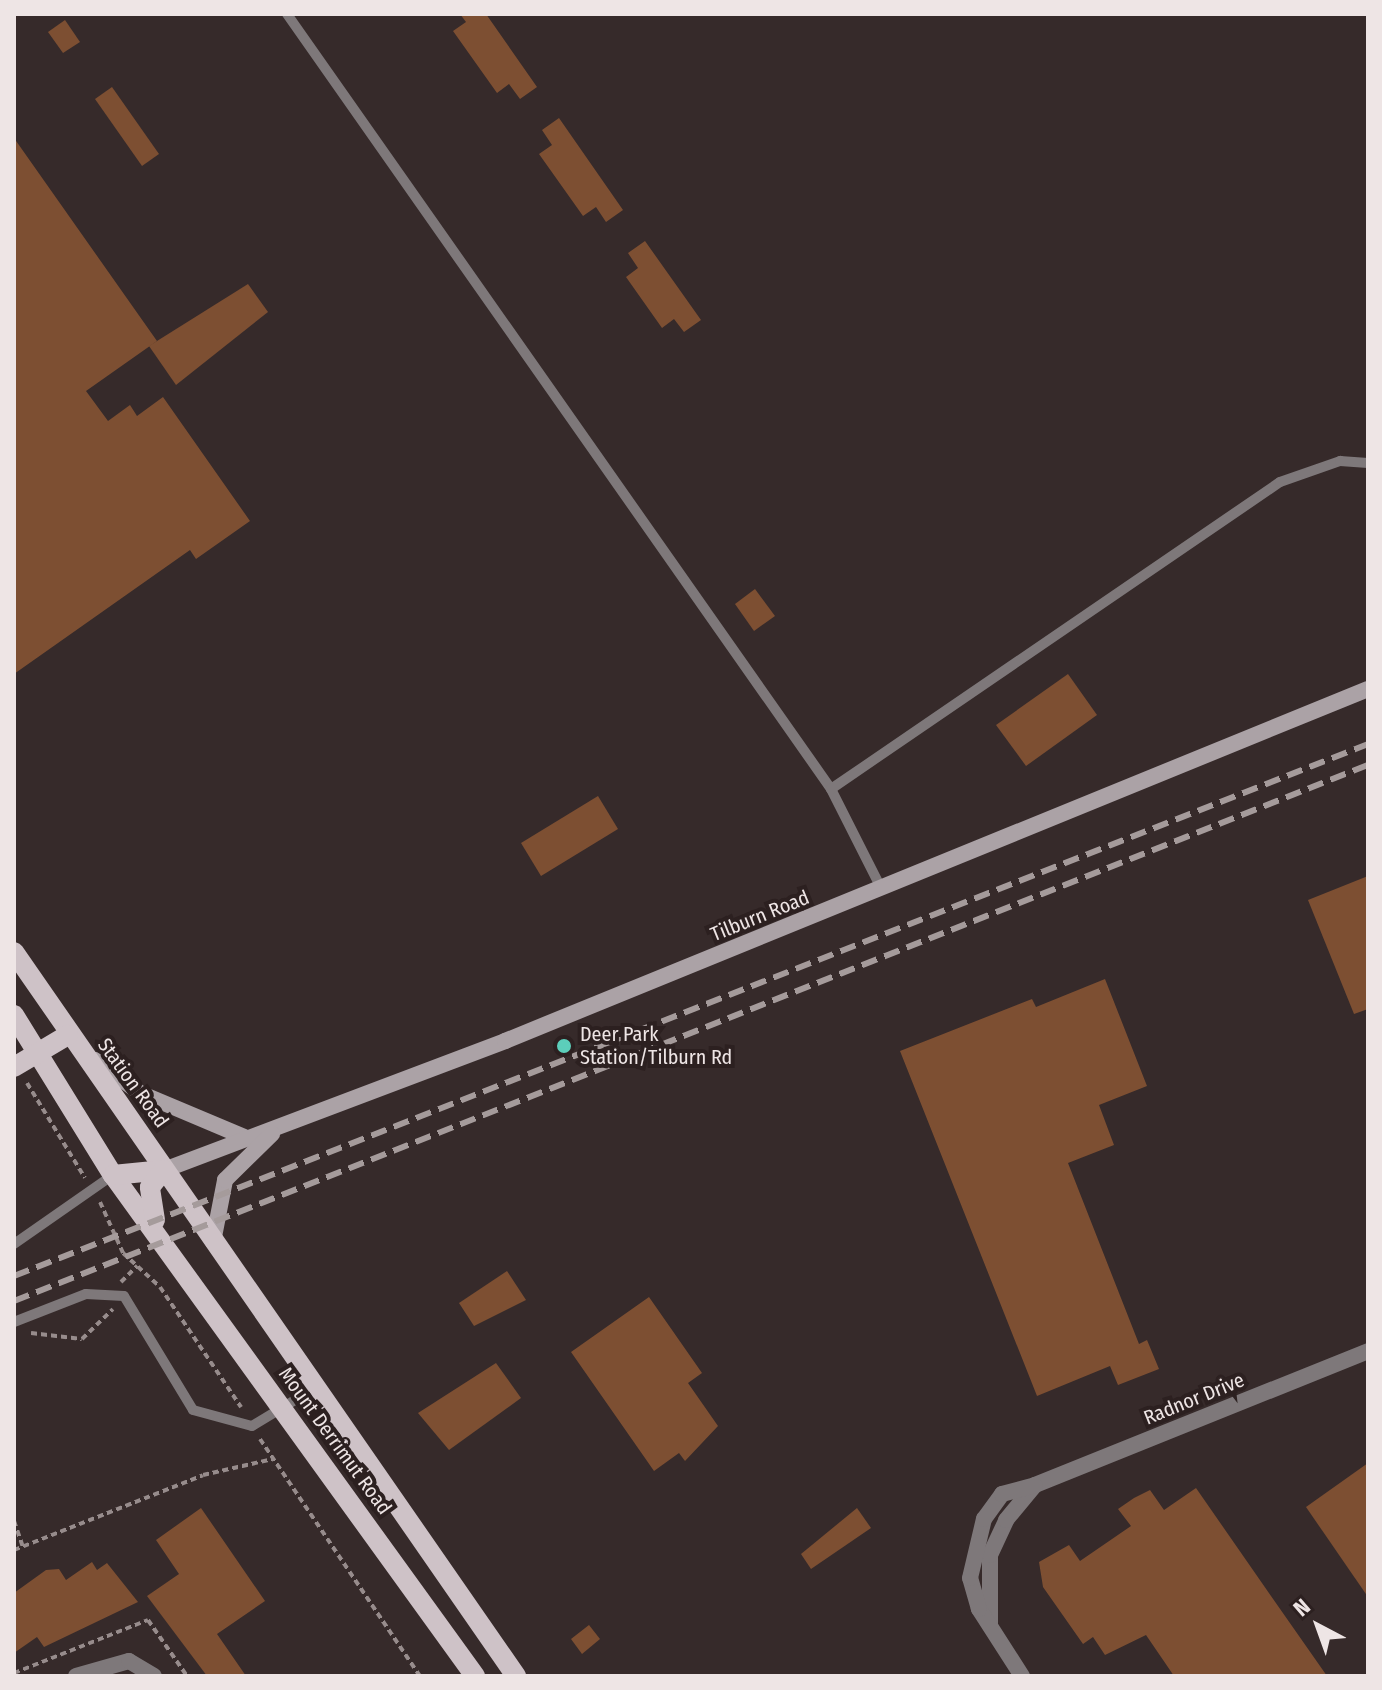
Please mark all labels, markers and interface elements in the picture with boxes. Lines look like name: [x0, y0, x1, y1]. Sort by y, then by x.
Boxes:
street label: Tilburn Road: [707, 885, 813, 947]
place label: Deer Park Station/Tilburn Rd: [580, 1022, 732, 1069]
street label: Station Road: [92, 1034, 174, 1132]
marker: Deer Park Station/Tilburn Rd: [555, 1037, 573, 1055]
street label: Mount Derrimut Road: [274, 1363, 396, 1519]
street label: Radnor Drive: [1140, 1368, 1248, 1430]
north arrow: [1278, 1586, 1358, 1666]
text: N: [1288, 1593, 1316, 1622]

